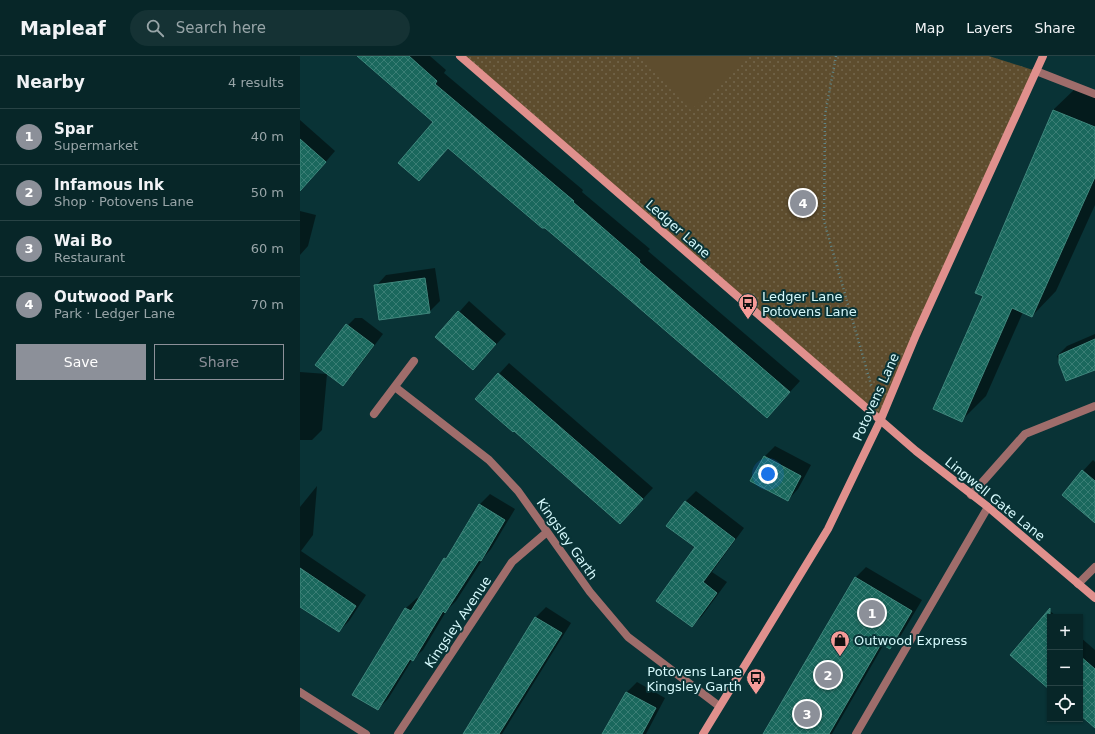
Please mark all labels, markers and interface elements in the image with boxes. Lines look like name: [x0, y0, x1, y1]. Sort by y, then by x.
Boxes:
search box: [130, 10, 410, 46]
text: Mapleaf: [20, 17, 106, 39]
icon: search: [144, 17, 166, 39]
text: Search here: [176, 19, 266, 37]
text: Map: [915, 20, 944, 36]
text: Layers: [966, 20, 1013, 36]
text: Share: [1035, 20, 1075, 36]
text: Nearby: [16, 72, 85, 92]
text: 4 results: [228, 75, 284, 90]
text: Spar: [54, 120, 93, 138]
text: 1: [24, 129, 34, 144]
text: 40 m: [251, 129, 284, 144]
text: Supermarket: [54, 138, 138, 153]
text: Infamous Ink: [54, 176, 164, 194]
text: 2: [24, 185, 34, 200]
text: 50 m: [251, 185, 284, 200]
pin: 4: [790, 188, 816, 218]
text: Shop · Potovens Lane: [54, 194, 194, 209]
street label: Ledger Lane: [643, 197, 713, 261]
text: Wai Bo: [54, 232, 112, 250]
text: 3: [24, 241, 34, 256]
text: 60 m: [251, 241, 284, 256]
text: Restaurant: [54, 250, 125, 265]
text: Outwood Park: [54, 288, 173, 306]
place label: Ledger Lane Potovens Lane: [762, 289, 857, 319]
bus stop icon: Ledger Lane Potovens Lane: [737, 292, 759, 320]
text: 4: [24, 297, 34, 312]
text: 70 m: [251, 297, 284, 312]
text: Park · Ledger Lane: [54, 306, 175, 321]
button: Save: [16, 344, 146, 380]
button: Share: [154, 344, 284, 380]
street label: Potovens Lane: [850, 351, 902, 443]
street label: Lingwell Gate Lane: [942, 454, 1048, 544]
your location: [758, 464, 778, 484]
street label: Kingsley Garth: [533, 496, 601, 582]
street label: Kingsley Avenue: [422, 573, 494, 671]
pin: 1: [859, 598, 885, 628]
map controls: [1047, 614, 1083, 722]
button: +: [1047, 614, 1083, 650]
shop icon: Outwood Express: [829, 629, 851, 657]
place label: Outwood Express: [854, 633, 967, 648]
button: −: [1047, 650, 1083, 686]
pin: 2: [815, 660, 841, 690]
place label: Potovens Lane Kingsley Garth: [646, 664, 742, 694]
bus stop icon: Potovens Lane Kingsley Garth: [745, 667, 767, 695]
button: locate: [1047, 686, 1083, 722]
pin: 3: [794, 699, 820, 729]

